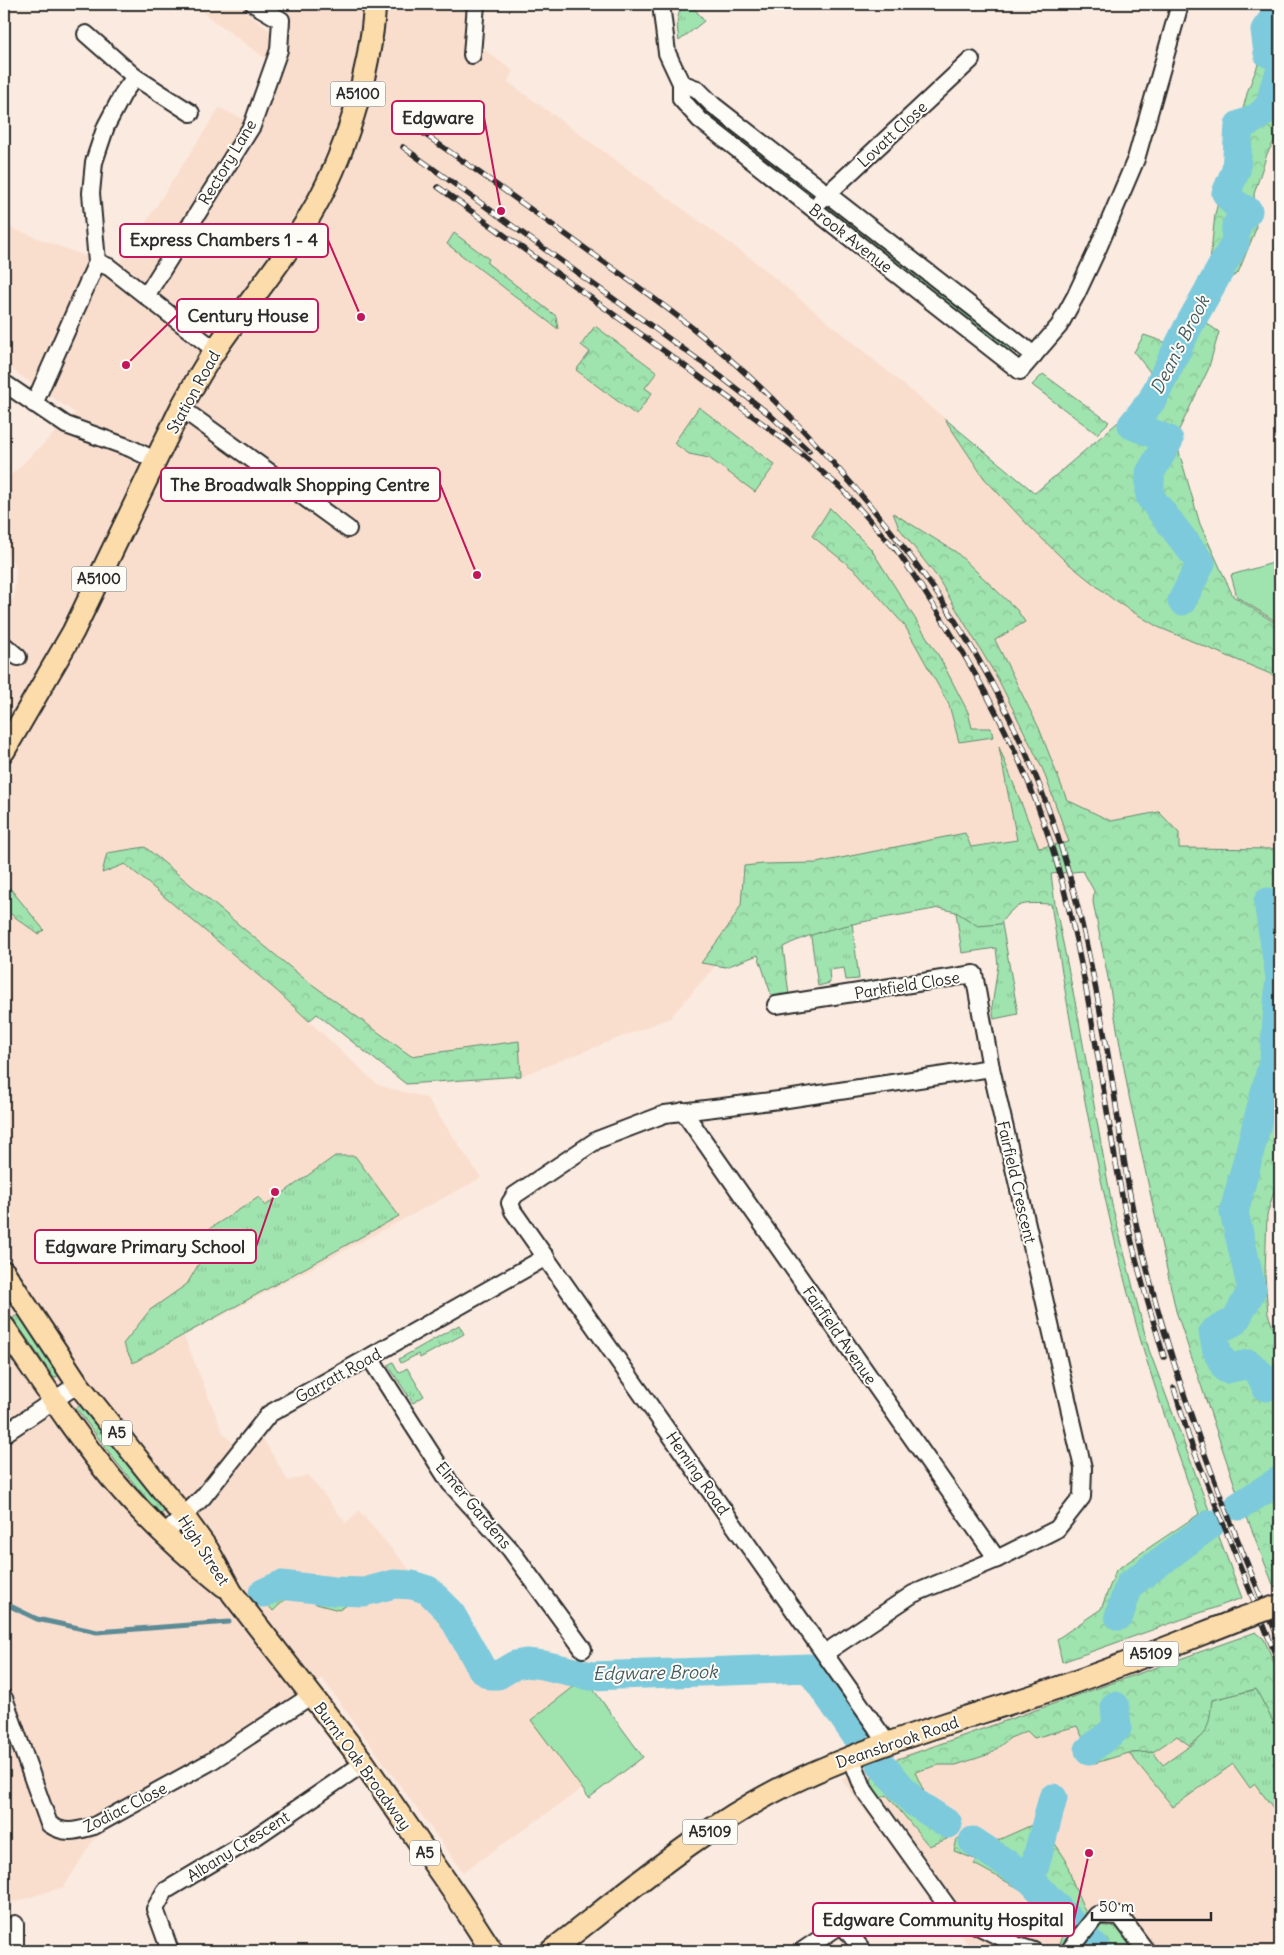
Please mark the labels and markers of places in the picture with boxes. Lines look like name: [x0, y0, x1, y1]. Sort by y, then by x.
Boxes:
callout: Edgware: [392, 101, 484, 134]
callout: Express Chambers 1 - 4: [120, 224, 328, 257]
callout: Century House: [177, 299, 318, 332]
callout: The Broadwalk Shopping Centre: [161, 468, 440, 501]
callout: Edgware Primary School: [35, 1230, 256, 1263]
callout: Edgware Community Hospital: [813, 1903, 1074, 1936]

